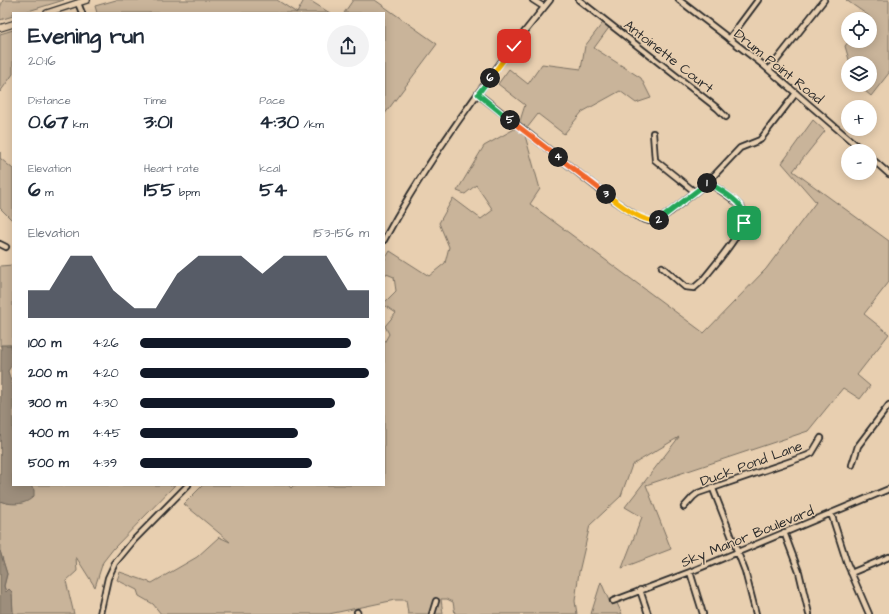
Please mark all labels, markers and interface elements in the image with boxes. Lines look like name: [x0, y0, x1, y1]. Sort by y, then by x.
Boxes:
map controls: [841, 12, 877, 180]
button: locate: [841, 12, 877, 48]
street label: Antoinette Court: [619, 15, 718, 98]
text: Evening run: [28, 21, 144, 52]
street label: Drum Point Road: [729, 24, 827, 109]
button: share: [327, 25, 369, 67]
pin: [497, 29, 531, 63]
icon: check: [503, 35, 525, 57]
text: 20:16: [28, 52, 56, 70]
button: layers: [841, 56, 877, 92]
pin: 6: [480, 68, 500, 88]
text: 6: [487, 70, 493, 85]
text: Distance: [28, 93, 71, 108]
text: Time: [144, 93, 167, 108]
text: Pace: [259, 93, 285, 108]
button: +: [841, 100, 877, 136]
text: 0.67: [28, 108, 68, 136]
text: 3:01: [144, 108, 172, 136]
text: 4:30: [259, 108, 299, 136]
pin: 5: [500, 110, 520, 130]
text: 5: [506, 112, 514, 127]
text: km: [68, 117, 88, 132]
text: /km: [299, 117, 324, 132]
button: −: [841, 144, 877, 180]
pin: 4: [548, 147, 568, 167]
text: 4: [554, 149, 562, 164]
text: Elevation: [28, 161, 71, 176]
text: Heart rate: [144, 161, 199, 176]
text: kcal: [259, 161, 280, 176]
pin: 1: [697, 173, 717, 193]
text: 1: [706, 175, 708, 190]
text: 6: [28, 176, 41, 204]
text: 155: [144, 176, 175, 204]
text: 54: [259, 176, 287, 204]
pin: 3: [596, 184, 616, 204]
text: m: [41, 185, 54, 200]
text: bpm: [175, 185, 200, 200]
text: 3: [603, 186, 609, 201]
pin: [727, 206, 761, 240]
pin: 2: [649, 210, 669, 230]
text: 2: [656, 212, 662, 227]
icon: arrive: [733, 212, 755, 234]
text: Elevation: [28, 224, 79, 242]
text: 153–156 m: [313, 224, 369, 242]
text: 100 m: [28, 334, 61, 352]
text: 4:26: [92, 334, 119, 352]
text: 200 m: [28, 364, 67, 382]
text: 4:20: [92, 364, 119, 382]
text: 300 m: [28, 394, 66, 412]
text: 4:30: [92, 394, 118, 412]
text: 400 m: [28, 424, 69, 442]
text: 4:45: [92, 424, 121, 442]
street label: Duck Pond Lane: [698, 436, 806, 492]
text: 500 m: [28, 454, 69, 472]
text: 4:39: [92, 454, 117, 472]
street label: Sky Manor Boulevard: [678, 501, 817, 573]

